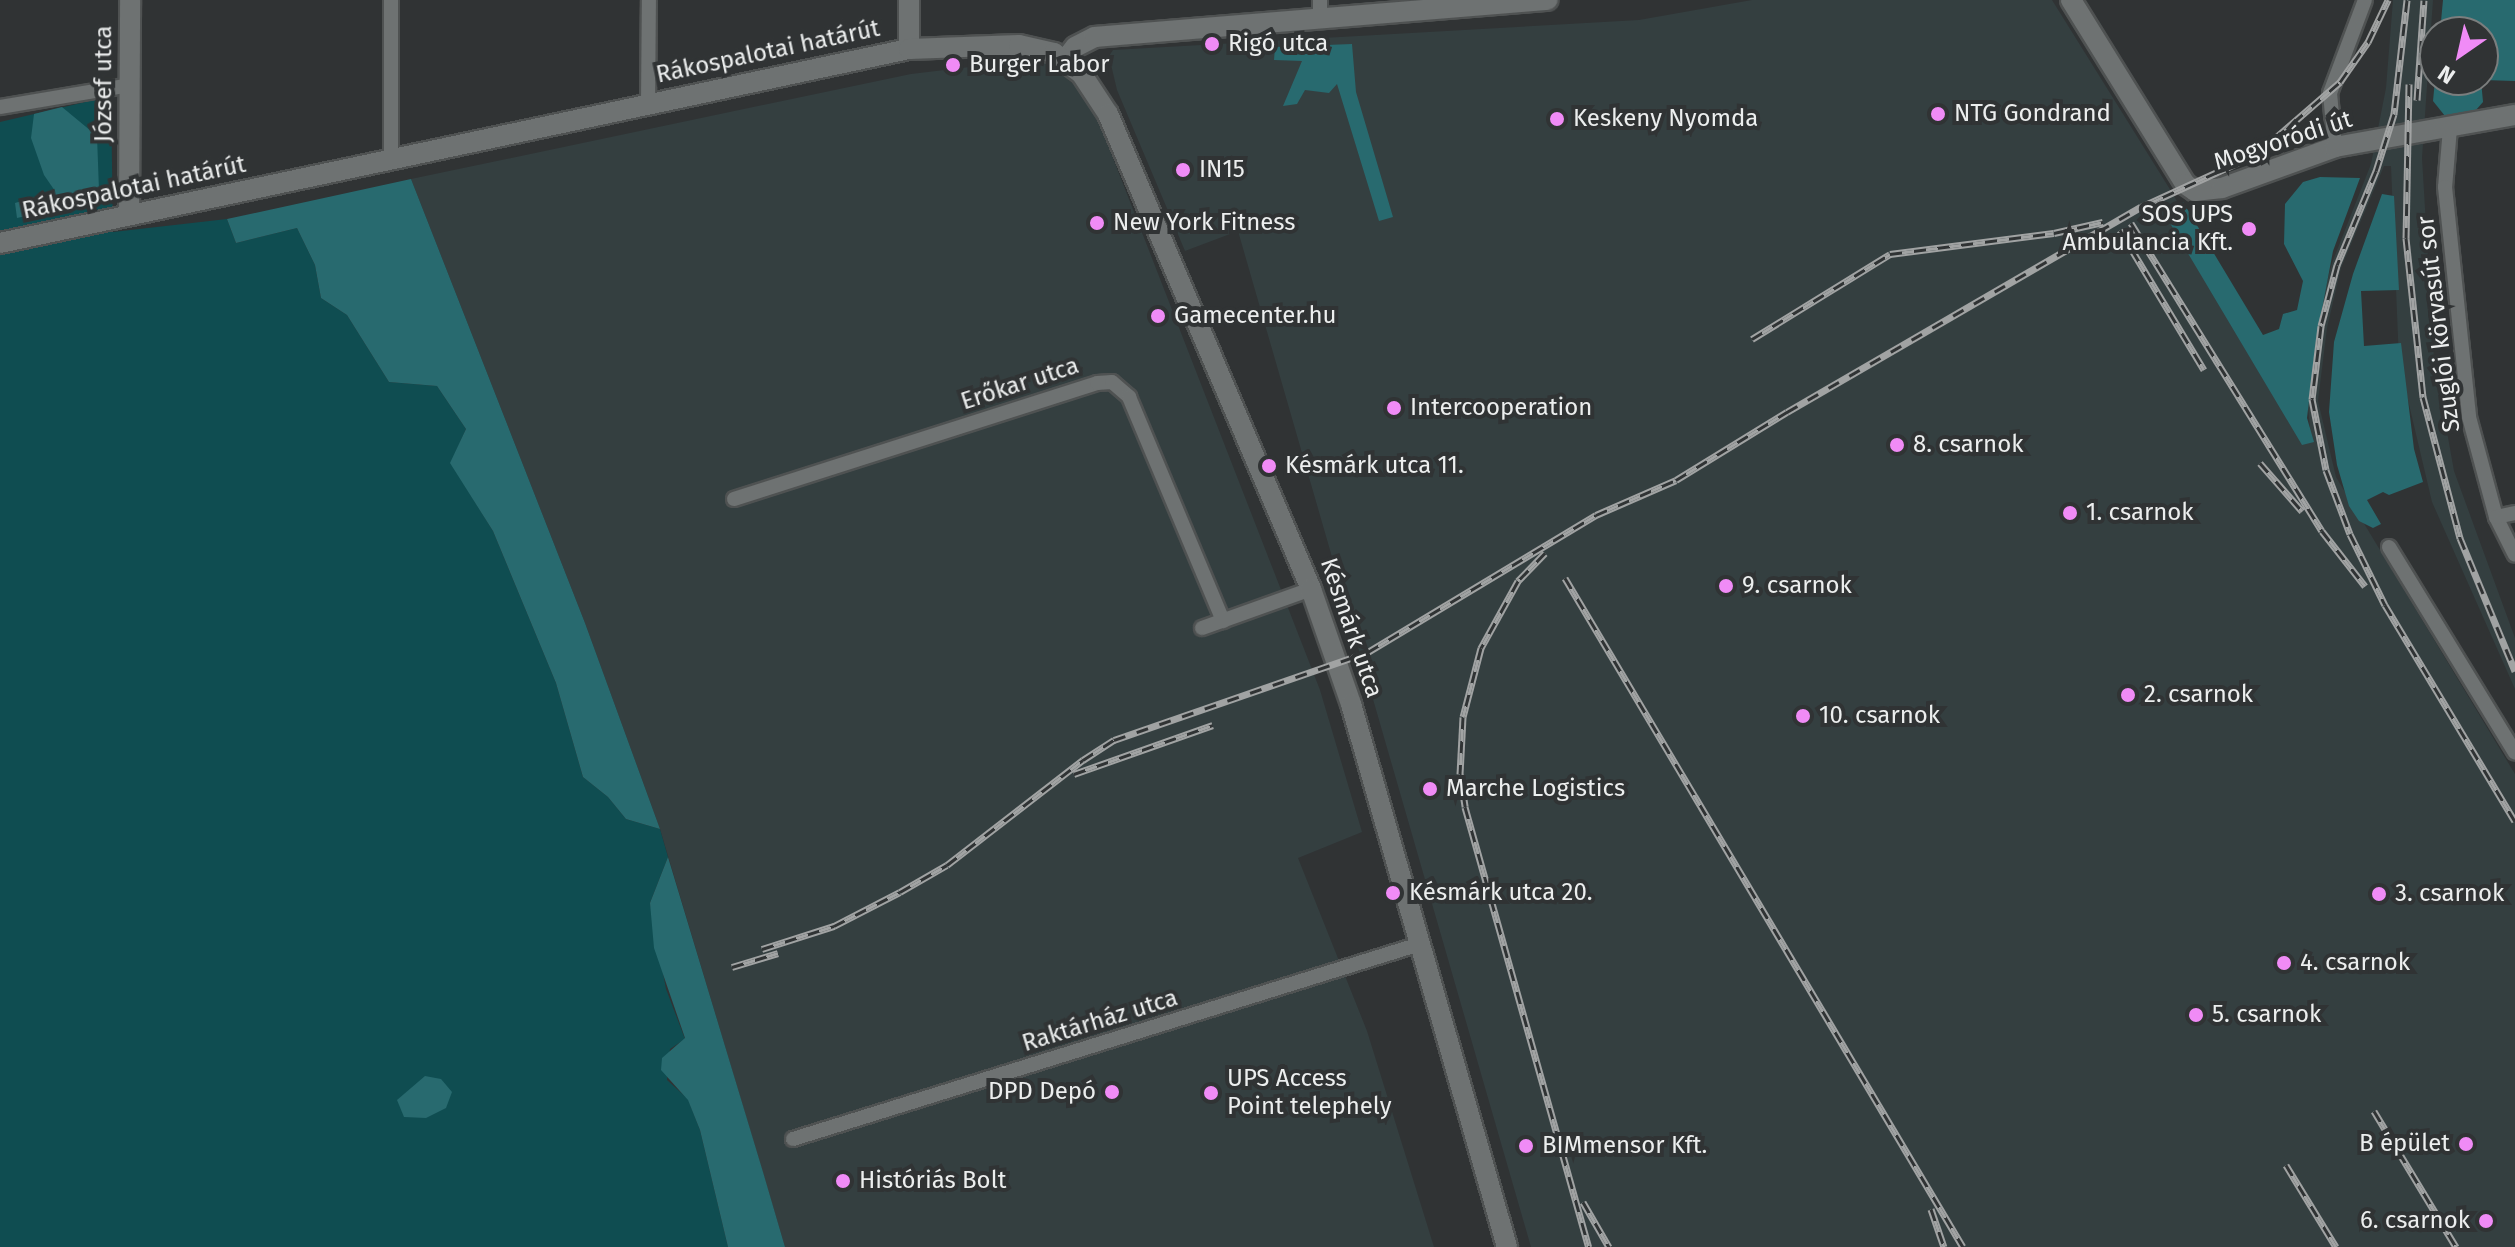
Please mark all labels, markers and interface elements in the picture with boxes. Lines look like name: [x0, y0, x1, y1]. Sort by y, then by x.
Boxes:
street label: Rákospalotai határút: [654, 14, 882, 90]
north arrow: [2419, 16, 2499, 96]
street label: József utca: [90, 26, 118, 142]
place label: Rigó utca: [1228, 30, 1328, 58]
marker: Rigó utca: [1203, 35, 1221, 53]
place label: Burger Labor: [969, 51, 1110, 79]
marker: Burger Labor: [944, 56, 962, 74]
text: N: [2433, 59, 2460, 90]
place label: NTG Gondrand: [1954, 100, 2111, 128]
place label: Keskeny Nyomda: [1573, 105, 1758, 133]
marker: NTG Gondrand: [1929, 105, 1947, 123]
street label: Mogyoródi út: [2210, 105, 2356, 177]
marker: Keskeny Nyomda: [1548, 110, 1566, 128]
street label: Rákospalotai határút: [20, 150, 248, 226]
place label: IN15: [1199, 156, 1245, 184]
marker: IN15: [1174, 161, 1192, 179]
place label: SOS UPS Ambulancia Kft.: [2062, 201, 2233, 257]
place label: New York Fitness: [1113, 209, 1295, 237]
marker: New York Fitness: [1088, 214, 1106, 232]
street label: Szuglói körvasút sor: [2411, 214, 2467, 434]
marker: SOS UPS Ambulancia Kft.: [2240, 220, 2258, 238]
place label: Gamecenter.hu: [1174, 302, 1337, 330]
marker: Gamecenter.hu: [1149, 307, 1167, 325]
street label: Erőkar utca: [957, 351, 1083, 417]
place label: Intercooperation: [1410, 394, 1592, 422]
marker: Intercooperation: [1385, 399, 1403, 417]
place label: 8. csarnok: [1913, 431, 2023, 459]
marker: 8. csarnok: [1888, 436, 1906, 454]
place label: Késmárk utca 11.: [1285, 452, 1464, 480]
marker: Késmárk utca 11.: [1260, 457, 1278, 475]
place label: 1. csarnok: [2086, 499, 2194, 527]
marker: 1. csarnok: [2061, 504, 2079, 522]
street label: Késmárk utca: [1314, 554, 1388, 702]
place label: 9. csarnok: [1742, 572, 1852, 600]
marker: 9. csarnok: [1717, 577, 1735, 595]
place label: 2. csarnok: [2144, 681, 2253, 709]
marker: 2. csarnok: [2119, 686, 2137, 704]
place label: 10. csarnok: [1819, 702, 1940, 730]
marker: 10. csarnok: [1794, 707, 1812, 725]
place label: Marche Logistics: [1446, 775, 1625, 803]
marker: Marche Logistics: [1421, 780, 1439, 798]
place label: Késmárk utca 20.: [1409, 879, 1593, 907]
place label: 3. csarnok: [2395, 880, 2504, 908]
marker: Késmárk utca 20.: [1384, 884, 1402, 902]
marker: 3. csarnok: [2370, 885, 2388, 903]
place label: 4. csarnok: [2300, 949, 2410, 977]
marker: 4. csarnok: [2275, 954, 2293, 972]
street label: Raktárház utca: [1019, 984, 1181, 1058]
place label: 5. csarnok: [2212, 1001, 2321, 1029]
marker: 5. csarnok: [2187, 1006, 2205, 1024]
place label: UPS Access Point telephely: [1227, 1065, 1391, 1121]
place label: DPD Depó: [988, 1078, 1096, 1106]
marker: DPD Depó: [1103, 1083, 1121, 1101]
marker: UPS Access Point telephely: [1202, 1084, 1220, 1102]
place label: B épület: [2359, 1130, 2450, 1158]
place label: BIMmensor Kft.: [1542, 1132, 1707, 1160]
marker: B épület: [2457, 1135, 2475, 1153]
marker: BIMmensor Kft.: [1517, 1137, 1535, 1155]
place label: Históriás Bolt: [859, 1167, 1006, 1195]
marker: Históriás Bolt: [834, 1172, 852, 1190]
place label: 6. csarnok: [2360, 1207, 2470, 1235]
marker: 6. csarnok: [2477, 1212, 2495, 1230]

